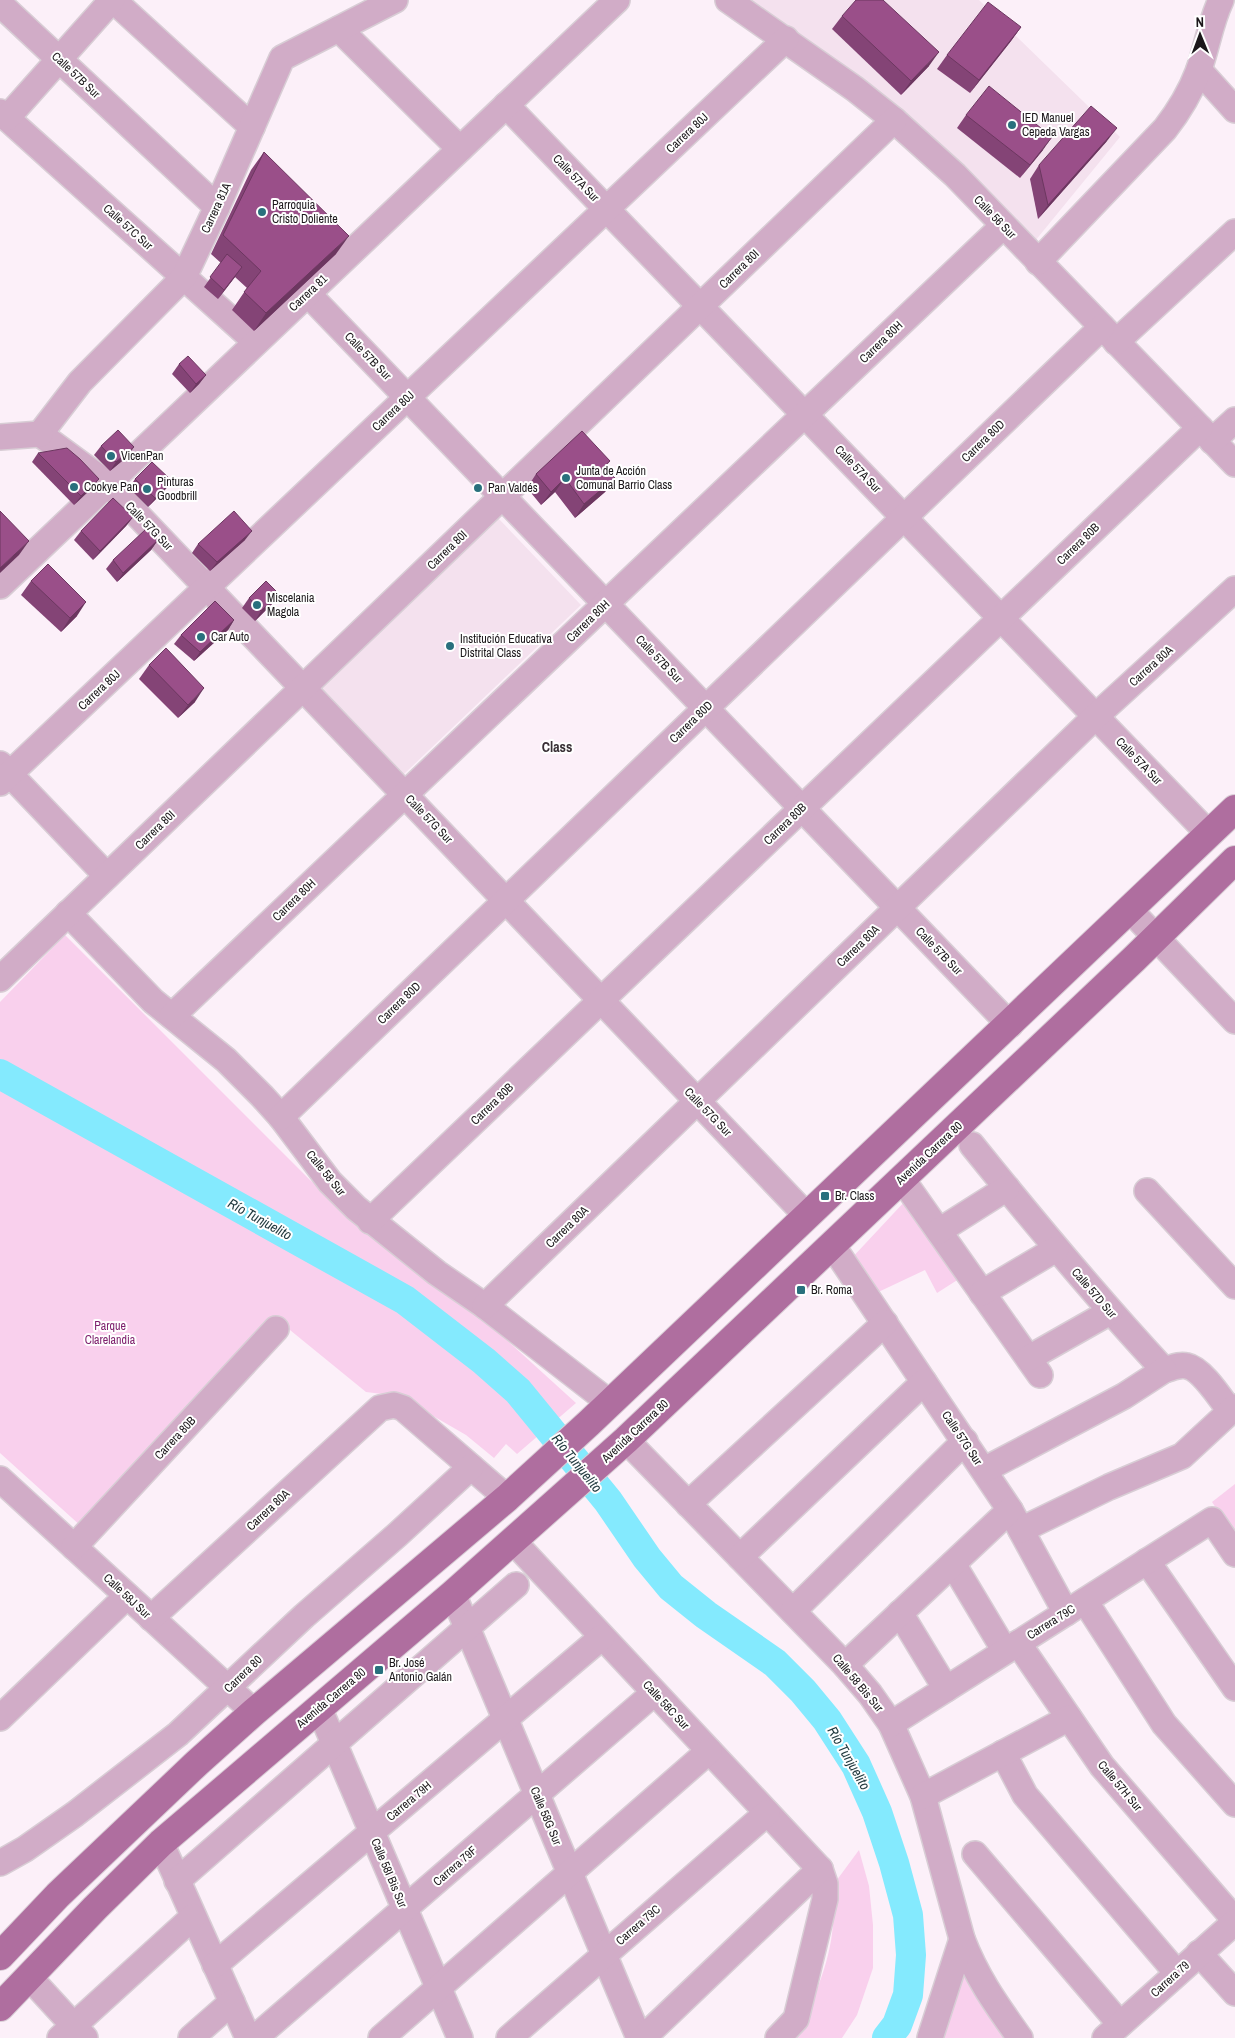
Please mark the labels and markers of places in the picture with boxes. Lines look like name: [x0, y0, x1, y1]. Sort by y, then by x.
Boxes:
place label: IED Manuel Cepeda Vargas: [1022, 110, 1090, 140]
marker: IED Manuel Cepeda Vargas: [1006, 119, 1018, 131]
place label: Parroquia Cristo Doliente: [272, 197, 338, 227]
marker: Parroquia Cristo Doliente: [256, 206, 268, 218]
place label: VicenPan: [121, 448, 164, 464]
marker: VicenPan: [105, 450, 117, 462]
place label: Junta de Acción Comunal Barrio Class: [576, 463, 672, 493]
marker: Junta de Acción Comunal Barrio Class: [560, 472, 572, 484]
place label: Pinturas Goodbrill: [157, 474, 197, 504]
place label: Cookye Pan: [84, 479, 138, 495]
place label: Pan Valdés: [488, 480, 538, 496]
marker: Cookye Pan: [68, 481, 80, 493]
marker: Pan Valdés: [472, 482, 484, 494]
marker: Pinturas Goodbrill: [141, 483, 153, 495]
place label: Miscelania Magola: [267, 590, 315, 620]
marker: Miscelania Magola: [251, 599, 263, 611]
place label: Car Auto: [211, 629, 249, 645]
marker: Car Auto: [195, 631, 207, 643]
place label: Institución Educativa Distrital Class: [460, 631, 552, 661]
marker: Institución Educativa Distrital Class: [444, 640, 456, 652]
place label: Br. Class: [835, 1188, 874, 1204]
marker: Br. Class: [819, 1190, 831, 1202]
place label: Br. Roma: [811, 1282, 853, 1298]
marker: Br. Roma: [795, 1284, 807, 1296]
place label: Br. José Antonio Galán: [388, 1655, 452, 1685]
marker: Br. José Antonio Galán: [373, 1664, 385, 1676]

